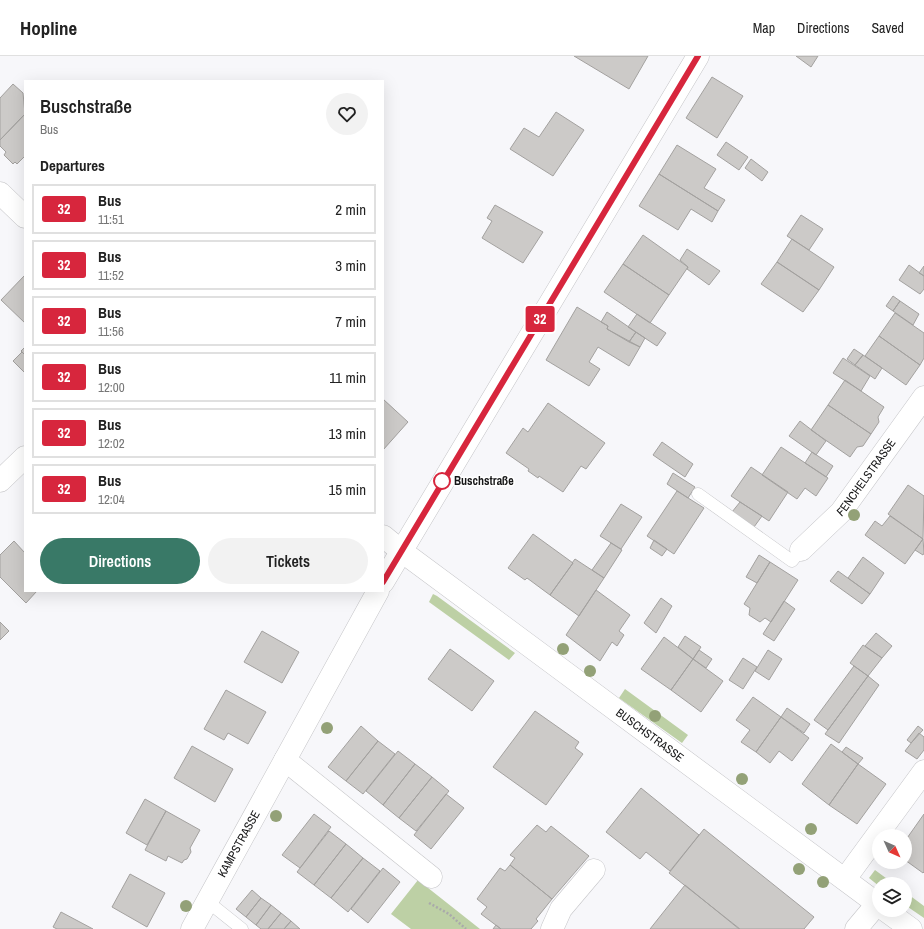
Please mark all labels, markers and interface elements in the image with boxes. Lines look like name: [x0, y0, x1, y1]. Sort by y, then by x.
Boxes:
text: Hopline: [20, 15, 77, 41]
text: Map: [753, 19, 775, 37]
text: Directions: [797, 19, 849, 37]
text: Saved: [871, 19, 904, 37]
text: Buschstraße: [40, 93, 132, 119]
button: heart: [326, 93, 368, 135]
text: Bus: [40, 121, 58, 138]
text: Departures: [40, 155, 105, 176]
text: Bus: [98, 190, 121, 211]
text: 2 min: [335, 199, 366, 220]
text: 32: [58, 200, 70, 218]
text: 11:51: [98, 211, 124, 228]
text: Bus: [98, 246, 121, 267]
text: 3 min: [335, 255, 366, 276]
text: 32: [58, 256, 70, 274]
text: 11:52: [98, 267, 124, 284]
text: Bus: [98, 302, 121, 323]
line badge: 32: [522, 306, 558, 332]
text: 32: [534, 310, 546, 328]
text: 7 min: [335, 311, 366, 332]
text: 32: [58, 312, 70, 330]
text: 11:56: [98, 323, 124, 340]
text: Bus: [98, 358, 121, 379]
text: 11 min: [329, 367, 366, 388]
text: 32: [58, 368, 70, 386]
text: 12:00: [98, 379, 125, 396]
text: Bus: [98, 414, 121, 435]
text: 13 min: [328, 423, 366, 444]
text: 32: [58, 424, 70, 442]
text: 12:02: [98, 435, 125, 452]
street label: FENCHELSTRASSE: [833, 435, 899, 520]
text: Bus: [98, 470, 121, 491]
marker: Buschstraße: [433, 472, 451, 490]
place label: Buschstraße: [454, 473, 514, 489]
text: 15 min: [328, 479, 366, 500]
text: 32: [58, 480, 70, 498]
text: 12:04: [98, 491, 125, 508]
button: Directions: [40, 538, 200, 584]
button: Tickets: [208, 538, 368, 584]
street label: BUSCHSTRASSE: [613, 705, 687, 766]
street label: KAMPSTRASSE: [214, 808, 264, 880]
north arrow: [872, 829, 912, 869]
map controls: [872, 829, 912, 917]
button: layers: [872, 877, 912, 917]

